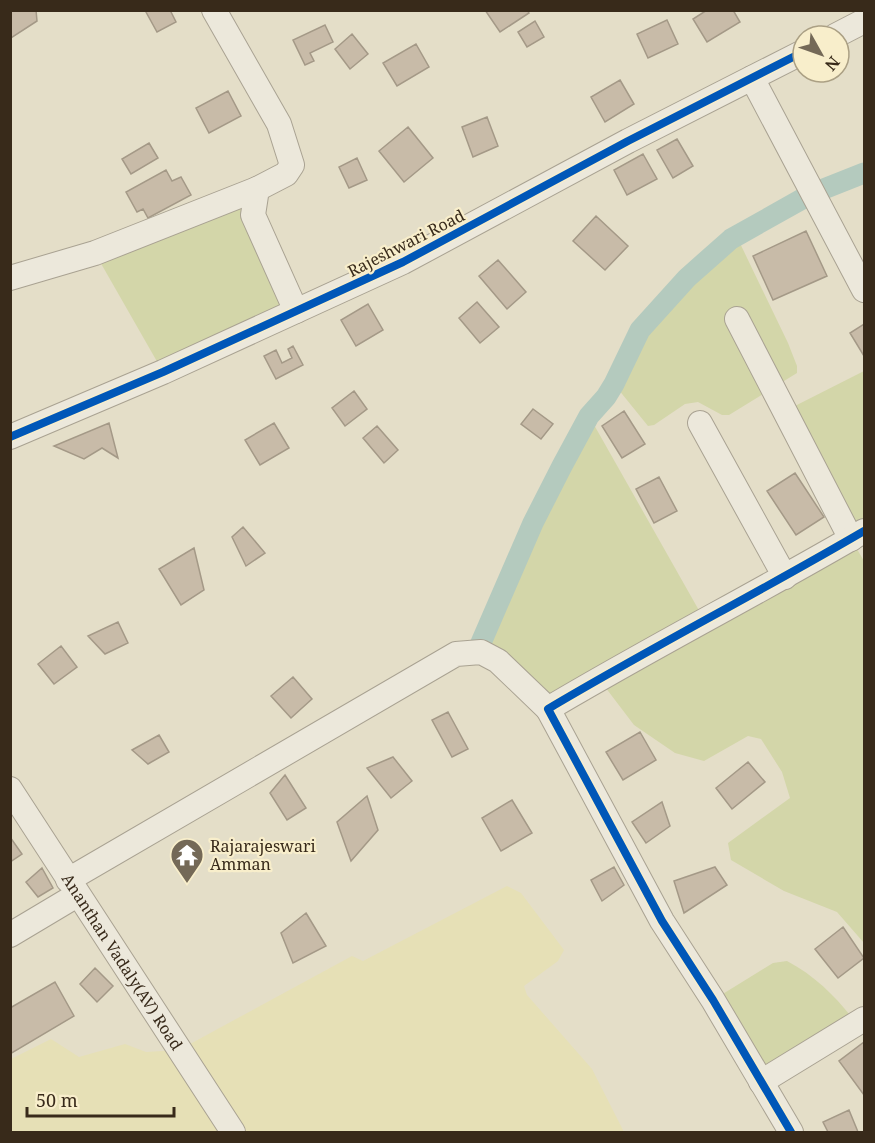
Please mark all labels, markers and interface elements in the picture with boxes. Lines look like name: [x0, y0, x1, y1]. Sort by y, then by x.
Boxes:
north arrow: [791, 24, 851, 84]
text: N: [820, 52, 845, 76]
street label: Rajeshwari Road: [344, 204, 468, 282]
place label: Rajarajeswari Amman: [210, 835, 316, 875]
temple icon: Rajarajeswari Amman: [169, 837, 205, 884]
street label: Ananthan Vadaly(AV) Road: [57, 869, 188, 1054]
scale bar: [27, 1080, 174, 1118]
text: 50 m: [36, 1088, 78, 1112]

